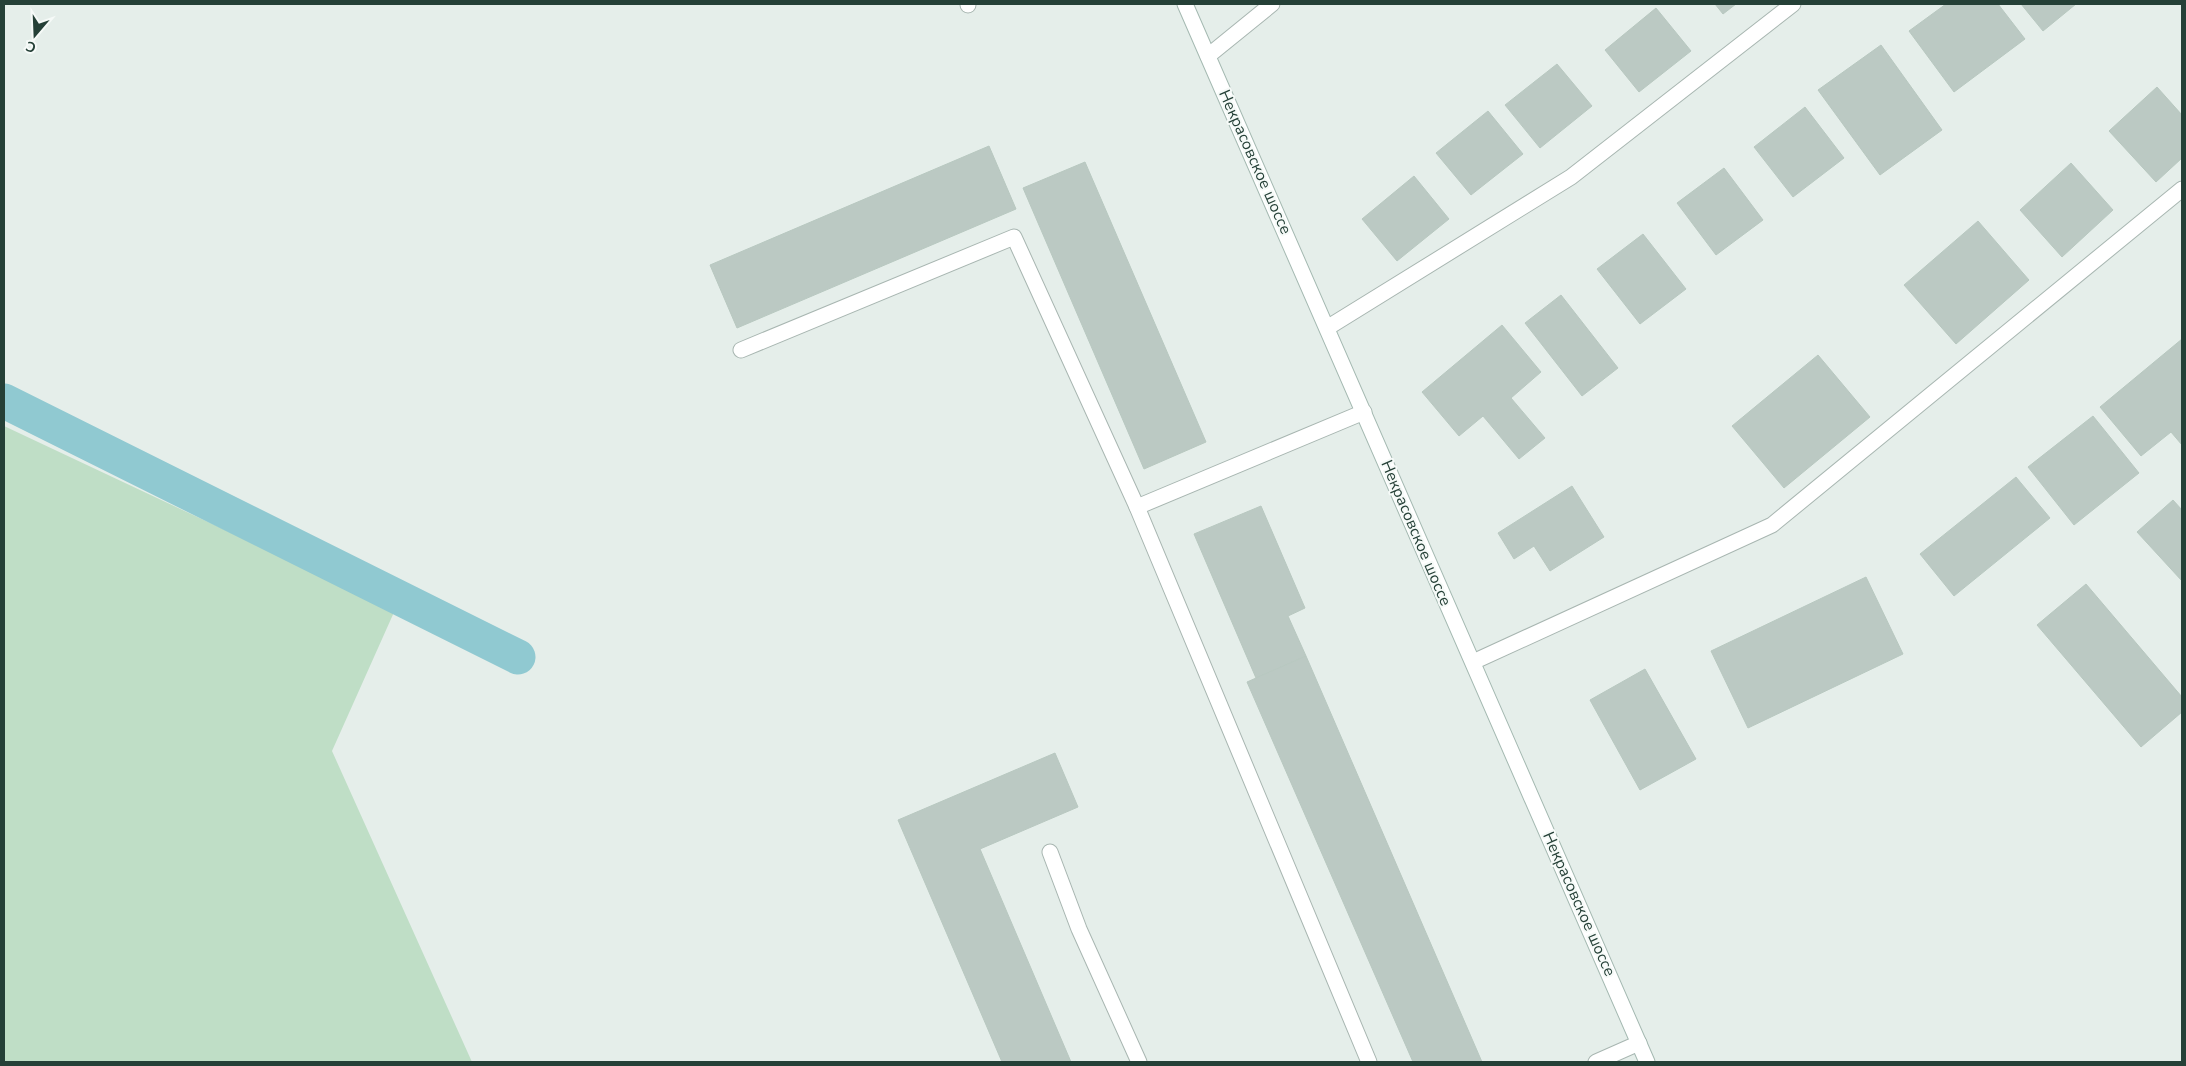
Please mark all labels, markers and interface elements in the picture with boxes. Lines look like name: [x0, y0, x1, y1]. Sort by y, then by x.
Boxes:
north arrow: [10, 10, 60, 60]
text: С: [23, 36, 39, 57]
street label: Некрасовское шоссе: [1213, 86, 1297, 238]
street label: Некрасовское шоссе: [1375, 457, 1457, 609]
street label: Некрасовское шоссе: [1537, 828, 1621, 980]

